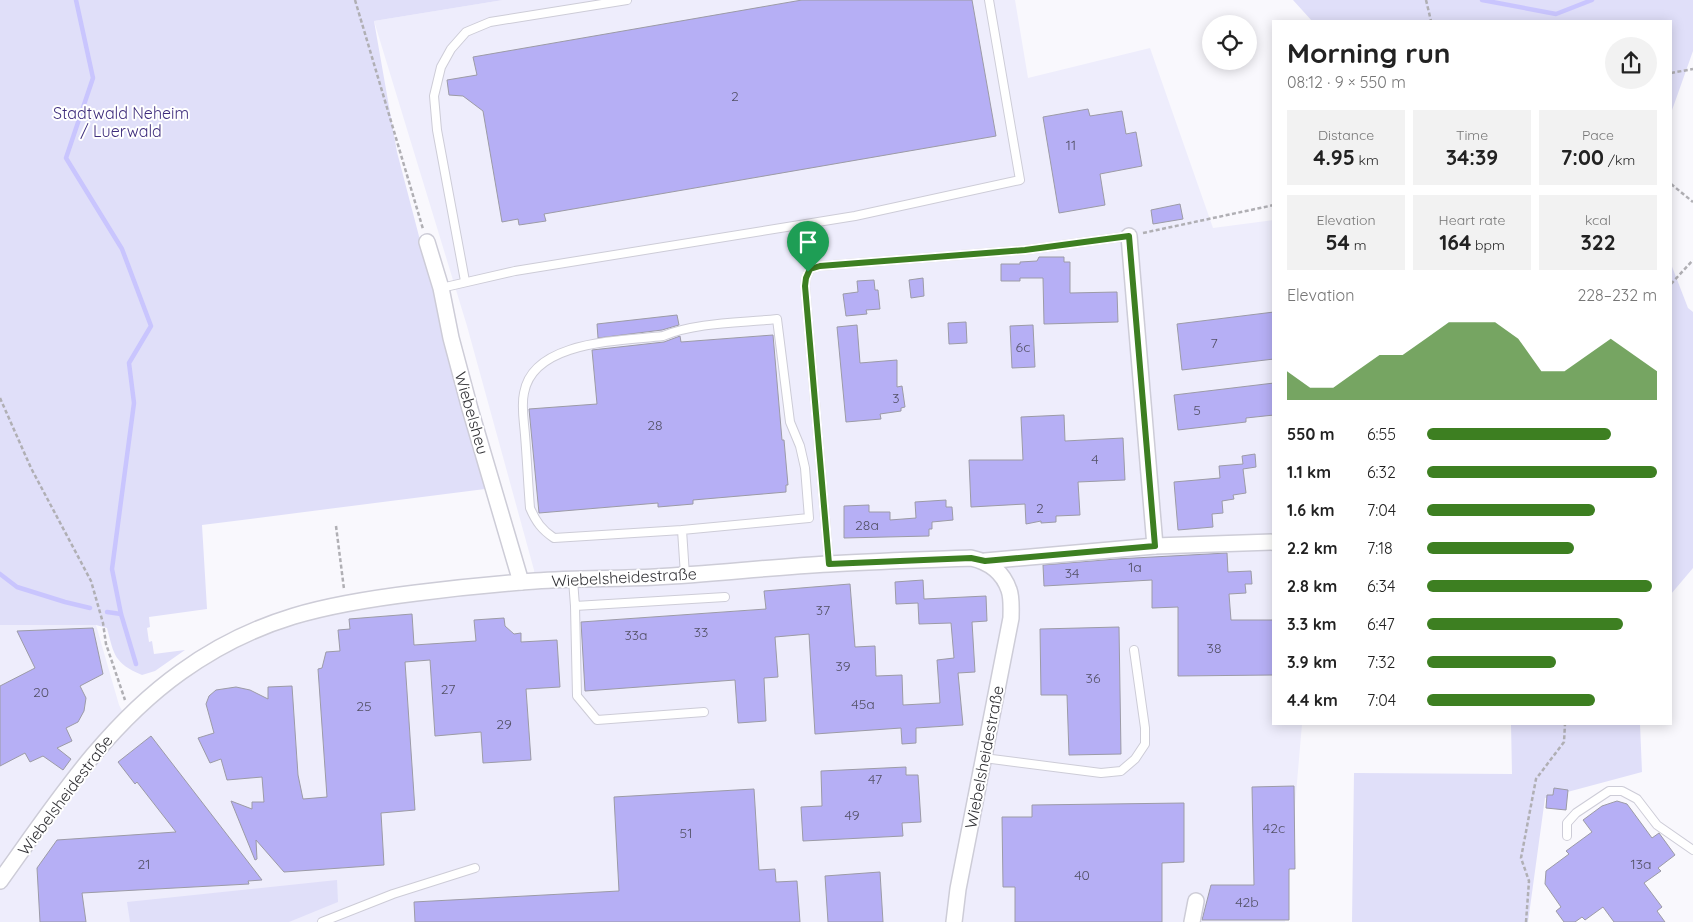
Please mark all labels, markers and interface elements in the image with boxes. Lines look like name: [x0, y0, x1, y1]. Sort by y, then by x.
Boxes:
map controls: [1202, 15, 1257, 70]
button: locate: [1202, 15, 1257, 70]
text: Morning run: [1287, 35, 1451, 70]
button: share: [1605, 37, 1657, 89]
text: 08:12 · 9 × 550 m: [1287, 72, 1406, 92]
house number: 2: [731, 87, 739, 105]
park label: Stadtwald Neheim / Luerwald: [53, 103, 189, 141]
text: Distance: [1318, 126, 1374, 144]
text: Time: [1456, 126, 1488, 144]
text: Pace: [1582, 126, 1614, 144]
house number: 11: [1066, 136, 1076, 154]
text: 4.95: [1313, 144, 1355, 170]
text: 34:39: [1446, 144, 1498, 170]
text: 7:00: [1561, 144, 1604, 170]
text: km: [1355, 151, 1379, 169]
text: /km: [1604, 151, 1635, 169]
text: Elevation: [1316, 211, 1376, 229]
text: Heart rate: [1439, 211, 1505, 229]
text: kcal: [1585, 211, 1611, 229]
pin: [787, 221, 829, 272]
icon: arrive: [794, 228, 822, 256]
text: 54: [1325, 229, 1350, 255]
text: 164: [1439, 229, 1471, 255]
text: 322: [1580, 229, 1616, 255]
text: m: [1350, 236, 1367, 254]
text: bpm: [1471, 236, 1505, 254]
text: Elevation: [1287, 285, 1354, 305]
text: 228–232 m: [1577, 285, 1657, 305]
house number: 7: [1210, 334, 1218, 352]
house number: 6c: [1016, 338, 1030, 356]
street label: Wiebelsheu: [451, 369, 493, 457]
house number: 3: [892, 389, 900, 407]
house number: 5: [1193, 401, 1201, 419]
house number: 28: [647, 416, 663, 434]
text: 550 m: [1287, 424, 1335, 444]
text: 6:55: [1367, 424, 1396, 444]
house number: 4: [1091, 450, 1099, 468]
text: 1.1 km: [1287, 462, 1331, 482]
text: 6:32: [1367, 462, 1396, 482]
house number: 2: [1036, 499, 1044, 517]
text: 1.6 km: [1287, 500, 1334, 520]
text: 7:04: [1367, 500, 1396, 520]
house number: 28a: [855, 516, 879, 534]
text: 2.2 km: [1287, 538, 1338, 558]
text: 7:18: [1367, 538, 1393, 558]
house number: 1a: [1128, 558, 1142, 576]
street label: Wiebelsheidestraße: [551, 563, 697, 591]
house number: 34: [1065, 564, 1079, 582]
text: 2.8 km: [1287, 576, 1337, 596]
text: 6:34: [1367, 576, 1395, 596]
house number: 37: [816, 601, 830, 619]
text: 3.3 km: [1287, 614, 1337, 634]
text: 6:47: [1367, 614, 1395, 634]
house number: 33: [694, 623, 708, 641]
house number: 33a: [624, 626, 648, 644]
house number: 38: [1207, 639, 1221, 657]
text: 3.9 km: [1287, 652, 1337, 672]
text: 7:32: [1367, 652, 1395, 672]
house number: 39: [835, 657, 851, 675]
house number: 36: [1086, 669, 1101, 687]
house number: 27: [441, 680, 455, 698]
house number: 20: [33, 683, 49, 701]
street label: Wiebelsheidestraße: [960, 684, 1008, 830]
text: 4.4 km: [1287, 690, 1338, 710]
text: 7:04: [1367, 690, 1396, 710]
house number: 45a: [851, 695, 875, 713]
house number: 25: [356, 697, 372, 715]
house number: 29: [496, 715, 512, 733]
street label: Wiebelsheidestraße: [13, 731, 117, 859]
house number: 47: [868, 770, 882, 788]
house number: 49: [845, 806, 860, 824]
house number: 42c: [1263, 819, 1285, 837]
house number: 51: [680, 824, 692, 842]
house number: 21: [138, 855, 150, 873]
house number: 13a: [1631, 855, 1652, 873]
house number: 40: [1074, 866, 1090, 884]
house number: 42b: [1235, 893, 1259, 911]

